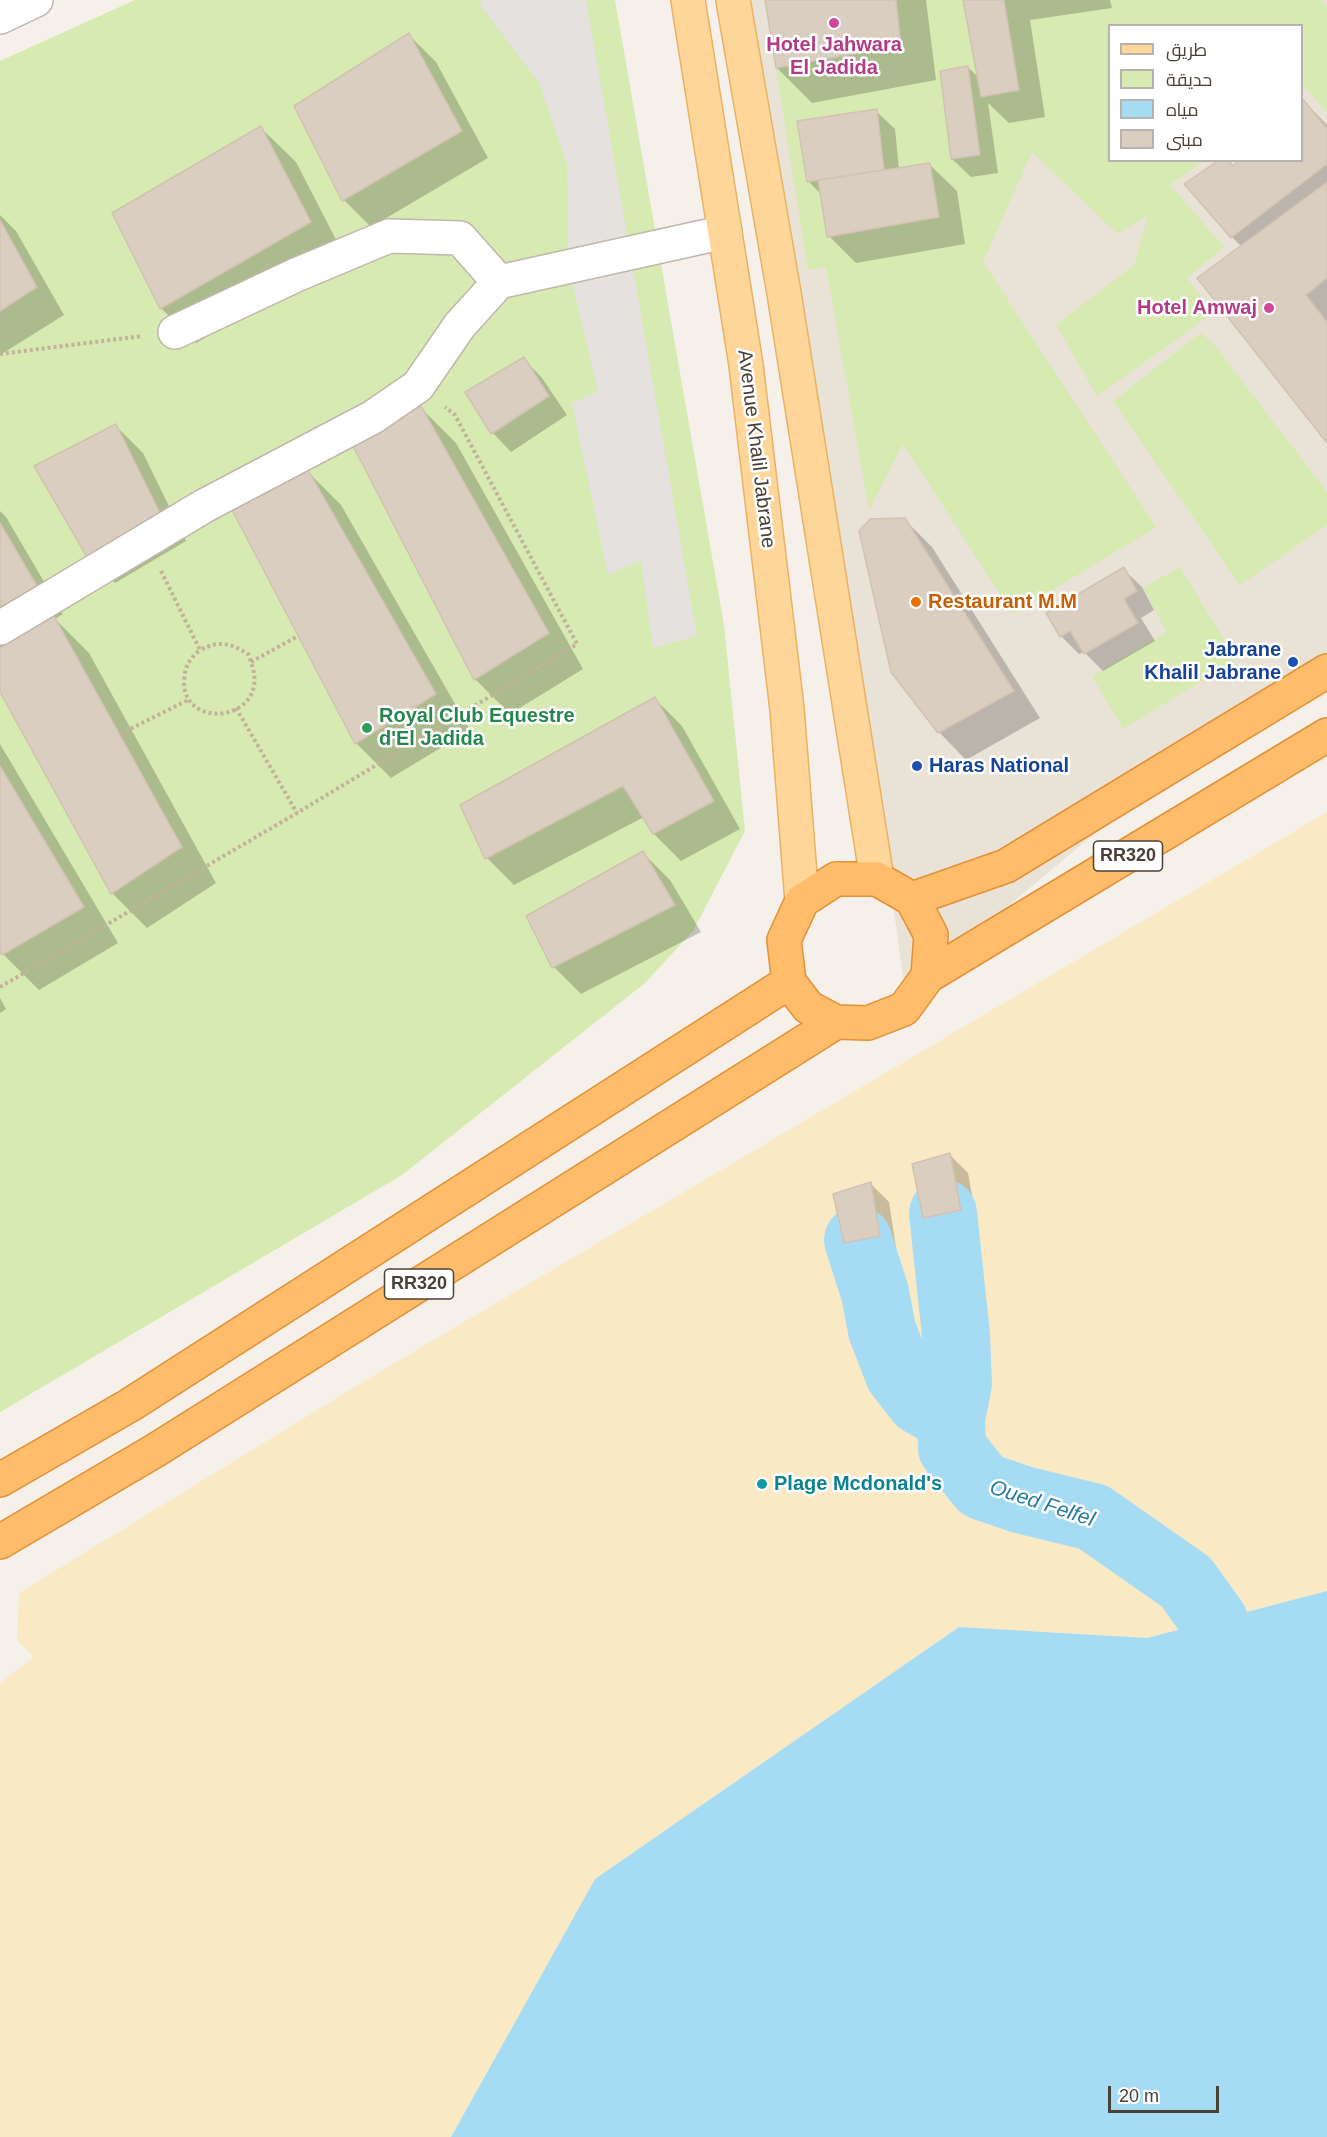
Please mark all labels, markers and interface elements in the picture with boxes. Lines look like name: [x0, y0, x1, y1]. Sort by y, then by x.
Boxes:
marker: Hotel Jahwara El Jadida: [827, 16, 841, 30]
legend: [1108, 24, 1303, 162]
place label: Hotel Jahwara El Jadida: [766, 33, 902, 80]
text: طريق: [1166, 40, 1207, 60]
text: حديقة: [1166, 70, 1212, 90]
text: مياه: [1166, 100, 1199, 120]
text: مبنى: [1166, 130, 1203, 150]
place label: Hotel Amwaj: [1137, 296, 1257, 320]
marker: Hotel Amwaj: [1262, 301, 1276, 315]
street label: Avenue Khalil Jabrane: [732, 348, 780, 550]
place label: Restaurant M.M: [928, 590, 1077, 614]
marker: Restaurant M.M: [909, 595, 923, 609]
place label: Jabrane Khalil Jabrane: [1144, 638, 1281, 685]
marker: Jabrane Khalil Jabrane: [1286, 655, 1300, 669]
place label: Royal Club Equestre d'El Jadida: [379, 704, 575, 751]
marker: Royal Club Equestre d'El Jadida: [360, 721, 374, 735]
place label: Haras National: [929, 754, 1069, 778]
marker: Haras National: [910, 759, 924, 773]
road number: RR320: [1094, 841, 1162, 871]
road number: RR320: [384, 1269, 454, 1299]
place label: Plage Mcdonald's: [774, 1472, 942, 1496]
water label: Oued Felfel: [986, 1475, 1098, 1533]
marker: Plage Mcdonald's: [755, 1477, 769, 1491]
scale bar: [1111, 2074, 1222, 2112]
text: 20 m: [1119, 2086, 1159, 2106]

